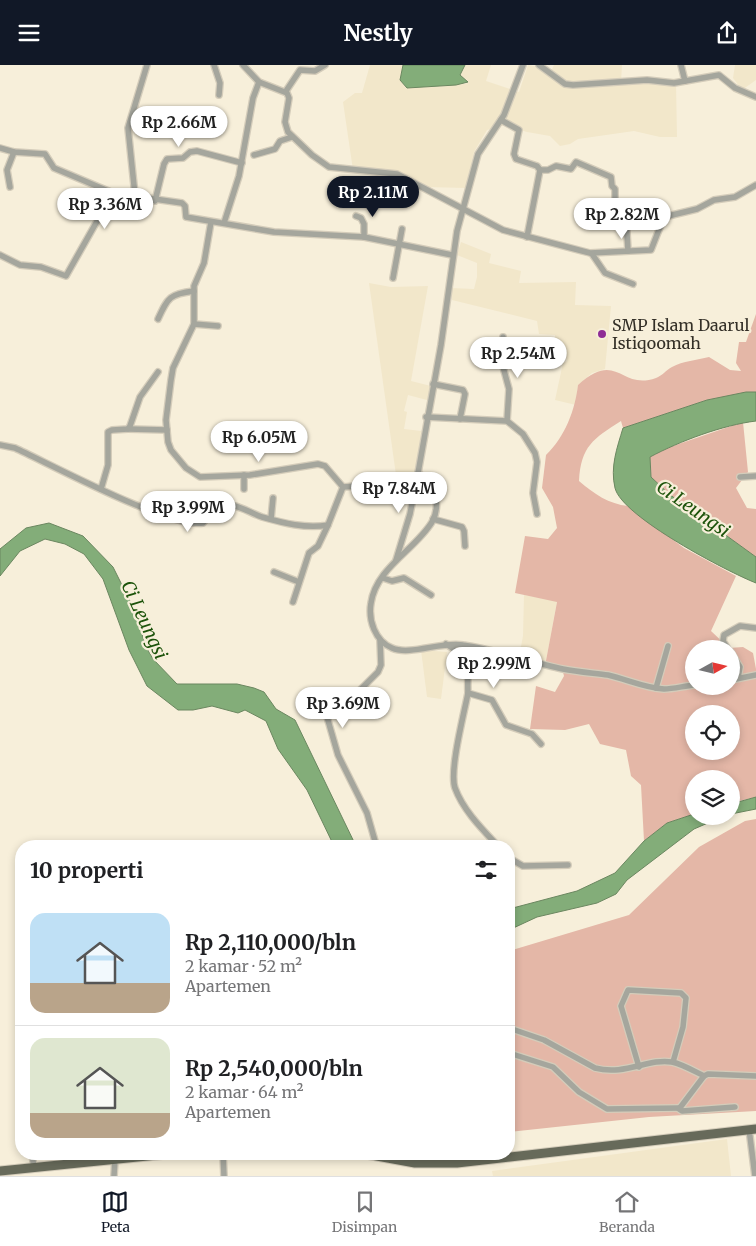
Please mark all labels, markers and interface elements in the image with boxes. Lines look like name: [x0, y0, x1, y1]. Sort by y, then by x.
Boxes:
icon: menu: [15, 19, 43, 47]
text: Nestly: [343, 19, 413, 47]
icon: share: [713, 19, 741, 47]
pin: Rp 2.66M: [127, 106, 231, 148]
text: Rp 2.66M: [142, 112, 216, 132]
pin: Rp 2.11M: [321, 175, 425, 218]
text: Rp 2.11M: [338, 182, 408, 202]
pin: Rp 3.36M: [53, 187, 157, 230]
text: Rp 3.36M: [68, 194, 142, 214]
pin: Rp 2.82M: [570, 197, 674, 240]
text: Rp 2.82M: [585, 204, 659, 224]
place label: SMP Islam Daarul Istiqoomah: [612, 315, 750, 353]
marker: SMP Islam Daarul Istiqoomah: [596, 328, 608, 340]
pin: Rp 2.54M: [466, 337, 570, 379]
text: Rp 2.54M: [481, 343, 555, 363]
pin: Rp 6.05M: [207, 421, 311, 463]
text: Rp 6.05M: [222, 427, 296, 447]
pin: Rp 7.84M: [347, 471, 451, 514]
water label: Ci Leungsi: [652, 475, 734, 542]
text: Rp 7.84M: [362, 478, 436, 498]
pin: Rp 3.99M: [136, 491, 240, 533]
text: Rp 3.99M: [152, 497, 224, 517]
water label: Ci Leungsi: [116, 577, 173, 663]
north arrow: [685, 640, 740, 695]
map controls: [685, 640, 740, 825]
pin: Rp 2.99M: [442, 647, 546, 689]
text: Rp 2.99M: [457, 653, 531, 673]
pin: Rp 3.69M: [291, 687, 395, 729]
text: Rp 3.69M: [306, 693, 380, 713]
button: locate: [685, 705, 740, 760]
button: layers: [685, 770, 740, 825]
icon: filters: [472, 856, 500, 884]
text: 10 properti: [30, 857, 143, 884]
text: Rp 2,110,000/bln: [185, 929, 356, 956]
icon: home: [70, 933, 130, 993]
text: 2 kamar · 52 m²: [185, 956, 302, 976]
text: Apartemen: [185, 976, 271, 996]
text: Rp 2,540,000/bln: [185, 1055, 363, 1082]
icon: home: [70, 1058, 130, 1118]
text: 2 kamar · 64 m²: [185, 1082, 303, 1102]
text: Apartemen: [185, 1102, 271, 1122]
tab: Peta: [101, 1188, 130, 1236]
tab: Disimpan: [332, 1188, 397, 1236]
tab: Beranda: [599, 1188, 655, 1236]

